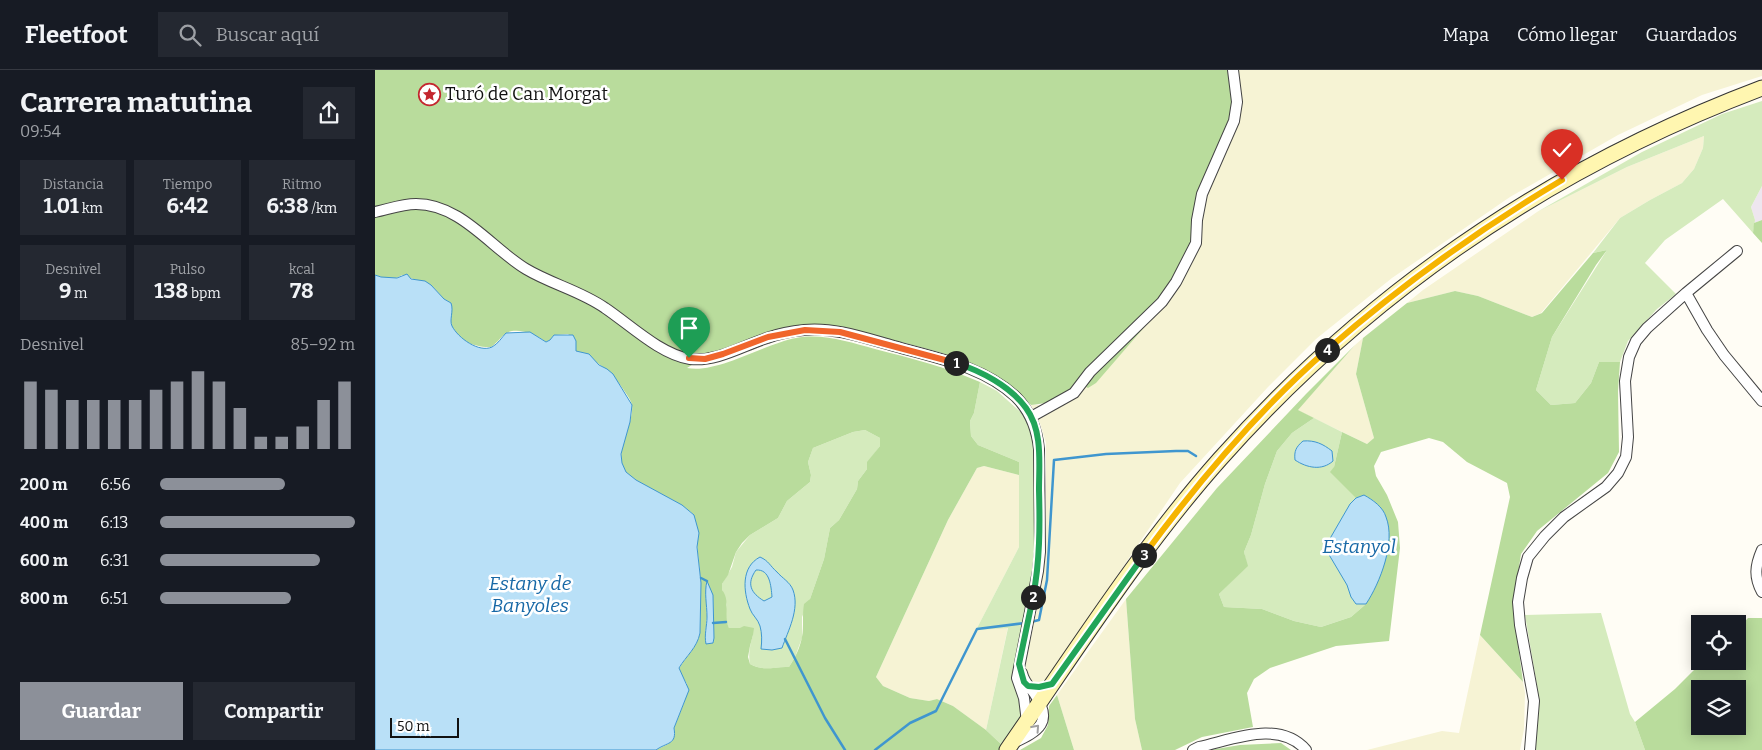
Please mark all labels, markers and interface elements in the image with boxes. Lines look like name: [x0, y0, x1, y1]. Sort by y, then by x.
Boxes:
search box: [158, 12, 508, 57]
text: Fleetfoot: [25, 21, 128, 49]
icon: search: [176, 21, 204, 49]
text: Buscar aquí: [216, 23, 319, 46]
text: Mapa: [1443, 24, 1489, 46]
text: Cómo llegar: [1517, 24, 1618, 46]
text: Guardados: [1646, 24, 1737, 46]
place icon: Turó de Can Morgat: [417, 82, 441, 106]
place label: Turó de Can Morgat: [445, 83, 608, 105]
text: Carrera matutina: [20, 86, 252, 119]
button: share: [303, 87, 355, 139]
text: 09:54: [20, 122, 61, 141]
pin: [1541, 129, 1583, 180]
icon: check: [1548, 136, 1576, 164]
text: Distancia: [43, 176, 104, 193]
text: Tiempo: [163, 176, 212, 193]
text: Ritmo: [282, 176, 322, 193]
text: 1.01: [43, 193, 79, 219]
text: 6:42: [167, 193, 208, 219]
text: 6:38: [267, 193, 309, 219]
text: km: [79, 200, 103, 217]
text: /km: [309, 200, 337, 217]
text: Desnivel: [45, 261, 101, 278]
text: Pulso: [170, 261, 205, 278]
text: kcal: [289, 261, 315, 278]
text: 9: [59, 278, 71, 304]
text: 138: [154, 278, 188, 304]
text: 78: [290, 278, 314, 304]
text: m: [71, 285, 87, 302]
text: bpm: [188, 285, 221, 302]
pin: [668, 307, 710, 358]
icon: arrive: [675, 314, 703, 342]
text: Desnivel: [20, 335, 84, 354]
text: 85–92 m: [291, 335, 355, 354]
pin: 4: [1315, 338, 1339, 362]
text: 4: [1323, 342, 1332, 359]
pin: 1: [943, 350, 969, 376]
text: 1: [953, 355, 960, 372]
text: 200 m: [20, 475, 67, 494]
text: 6:56: [100, 475, 131, 494]
text: 400 m: [20, 513, 68, 532]
text: 6:13: [100, 513, 128, 532]
water label: Estanyol: [1322, 535, 1396, 558]
pin: 3: [1131, 542, 1157, 568]
text: 3: [1140, 547, 1149, 564]
text: 600 m: [20, 551, 68, 570]
text: 6:31: [100, 551, 128, 570]
water label: Estany de Banyoles: [489, 572, 572, 617]
pin: 2: [1021, 584, 1045, 610]
text: 800 m: [20, 589, 68, 608]
text: 6:51: [100, 589, 128, 608]
text: 2: [1030, 589, 1037, 606]
map controls: [1691, 615, 1746, 735]
button: locate: [1691, 615, 1746, 670]
button: layers: [1691, 680, 1746, 735]
button: Guardar: [20, 682, 183, 740]
button: Compartir: [193, 682, 355, 740]
scale bar: [390, 715, 459, 738]
text: 50 m: [397, 718, 430, 735]
one-way arrow: [1030, 724, 1039, 733]

